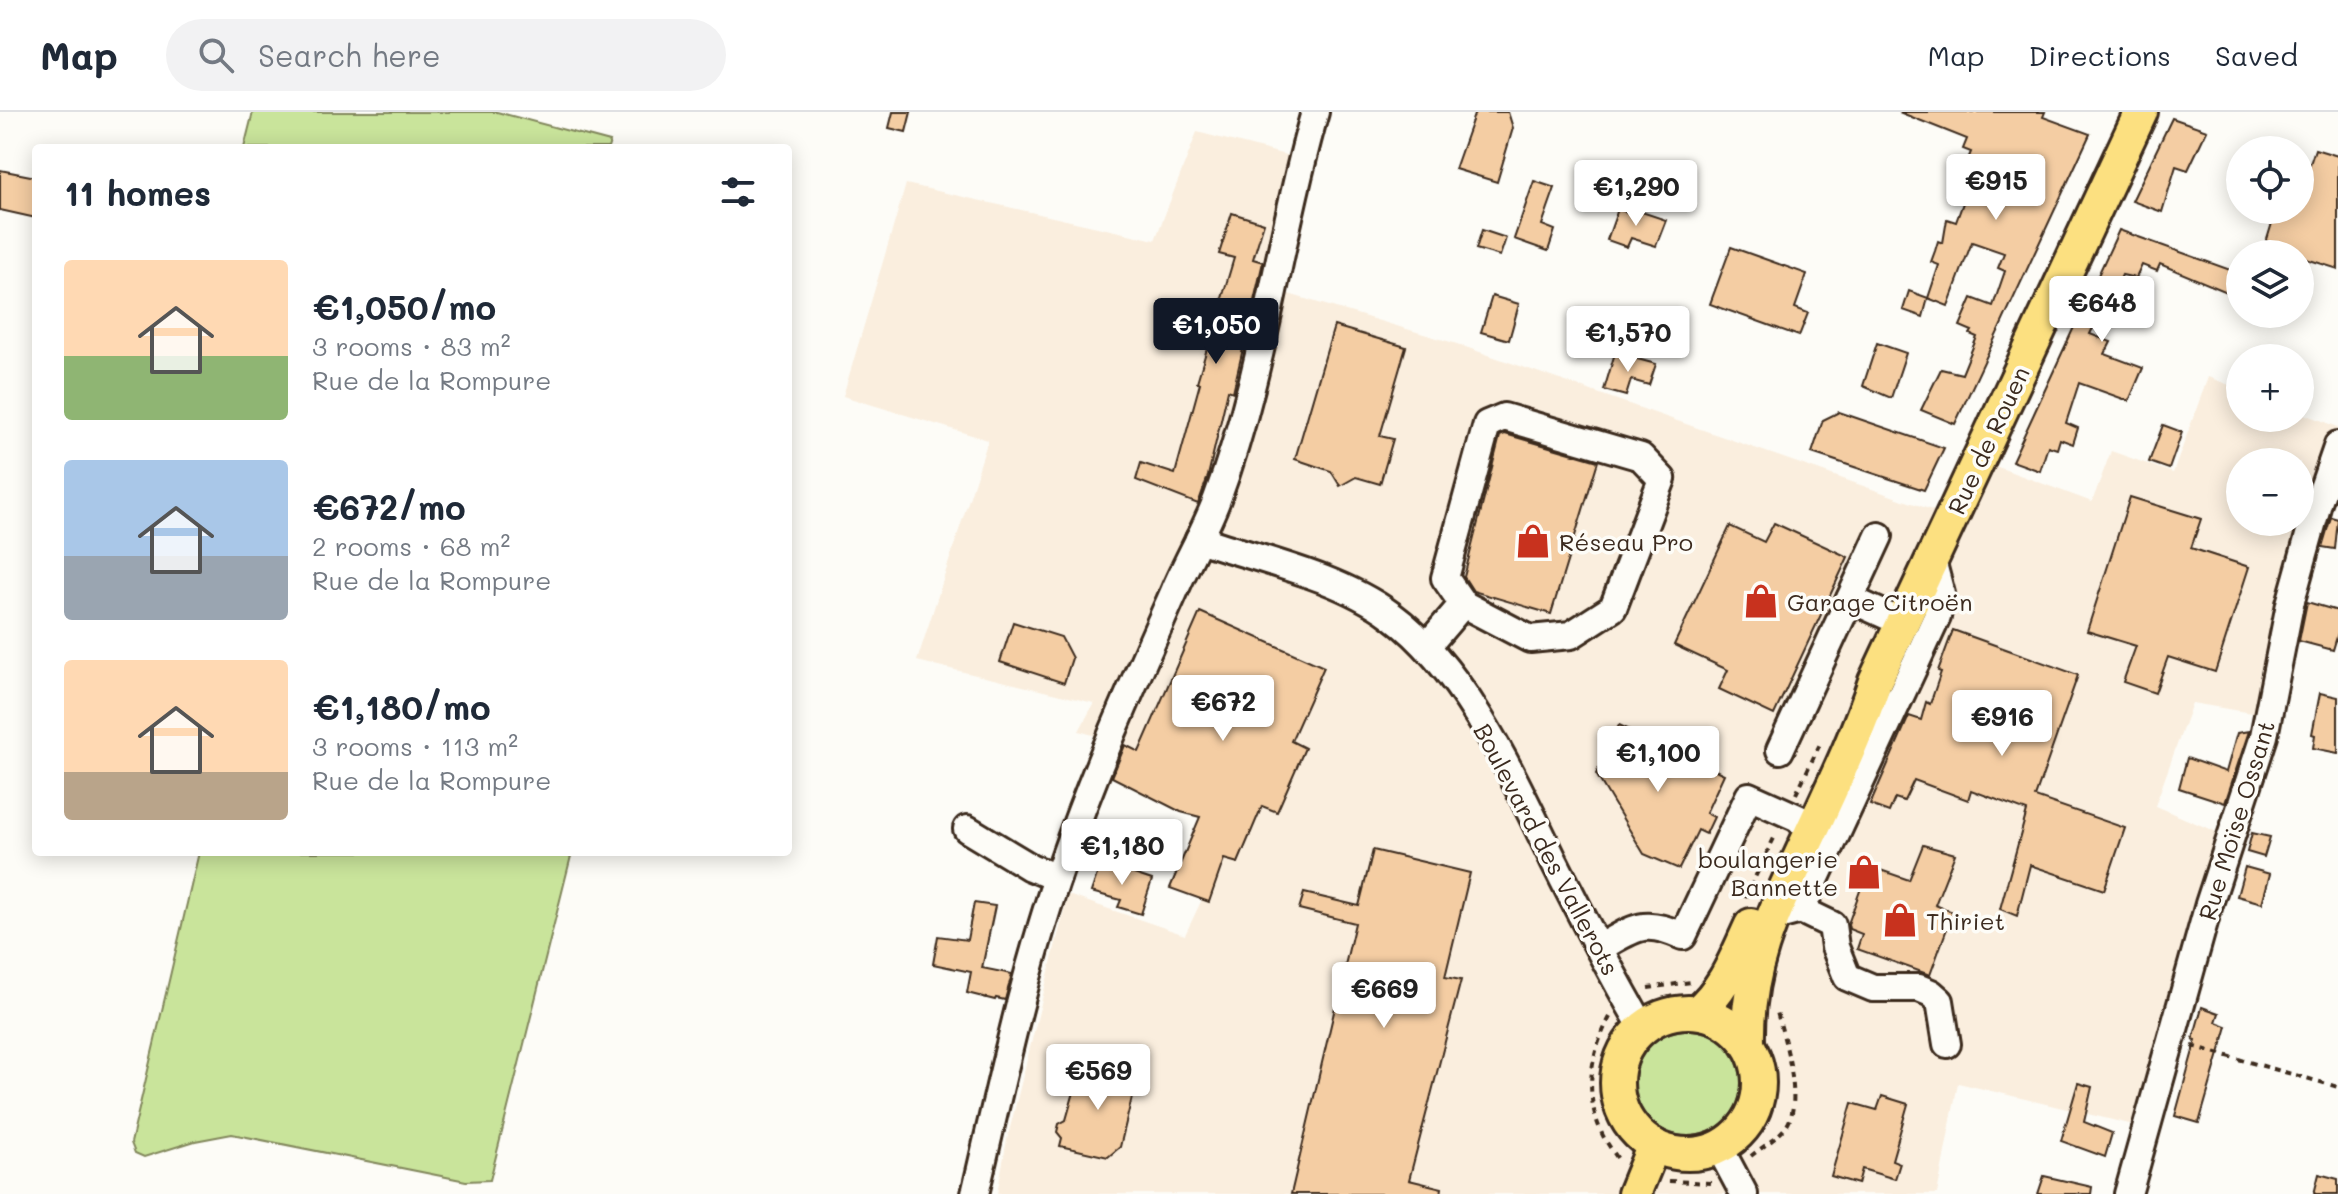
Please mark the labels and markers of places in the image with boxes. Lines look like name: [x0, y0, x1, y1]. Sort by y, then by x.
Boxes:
pin: €915: [1949, 154, 2043, 222]
pin: €1,290: [1571, 160, 1701, 228]
pin: €648: [2055, 276, 2149, 344]
pin: €1,050: [1151, 298, 1281, 366]
pin: €1,570: [1563, 306, 1693, 374]
shop icon: Réseau Pro: [1514, 522, 1552, 560]
place label: Réseau Pro: [1559, 526, 1693, 557]
shop icon: Garage Citroën: [1742, 582, 1780, 620]
place label: Garage Citroën: [1787, 586, 1973, 617]
pin: €672: [1176, 675, 1270, 743]
pin: €916: [1955, 690, 2049, 758]
pin: €1,100: [1593, 726, 1723, 794]
pin: €1,180: [1057, 819, 1187, 887]
place label: boulangerie Bannette: [1698, 843, 1838, 902]
shop icon: boulangerie Bannette: [1845, 853, 1883, 891]
shop icon: Thiriet: [1881, 901, 1919, 939]
place label: Thiriet: [1926, 905, 2005, 936]
pin: €669: [1337, 962, 1431, 1030]
pin: €569: [1051, 1044, 1145, 1112]

